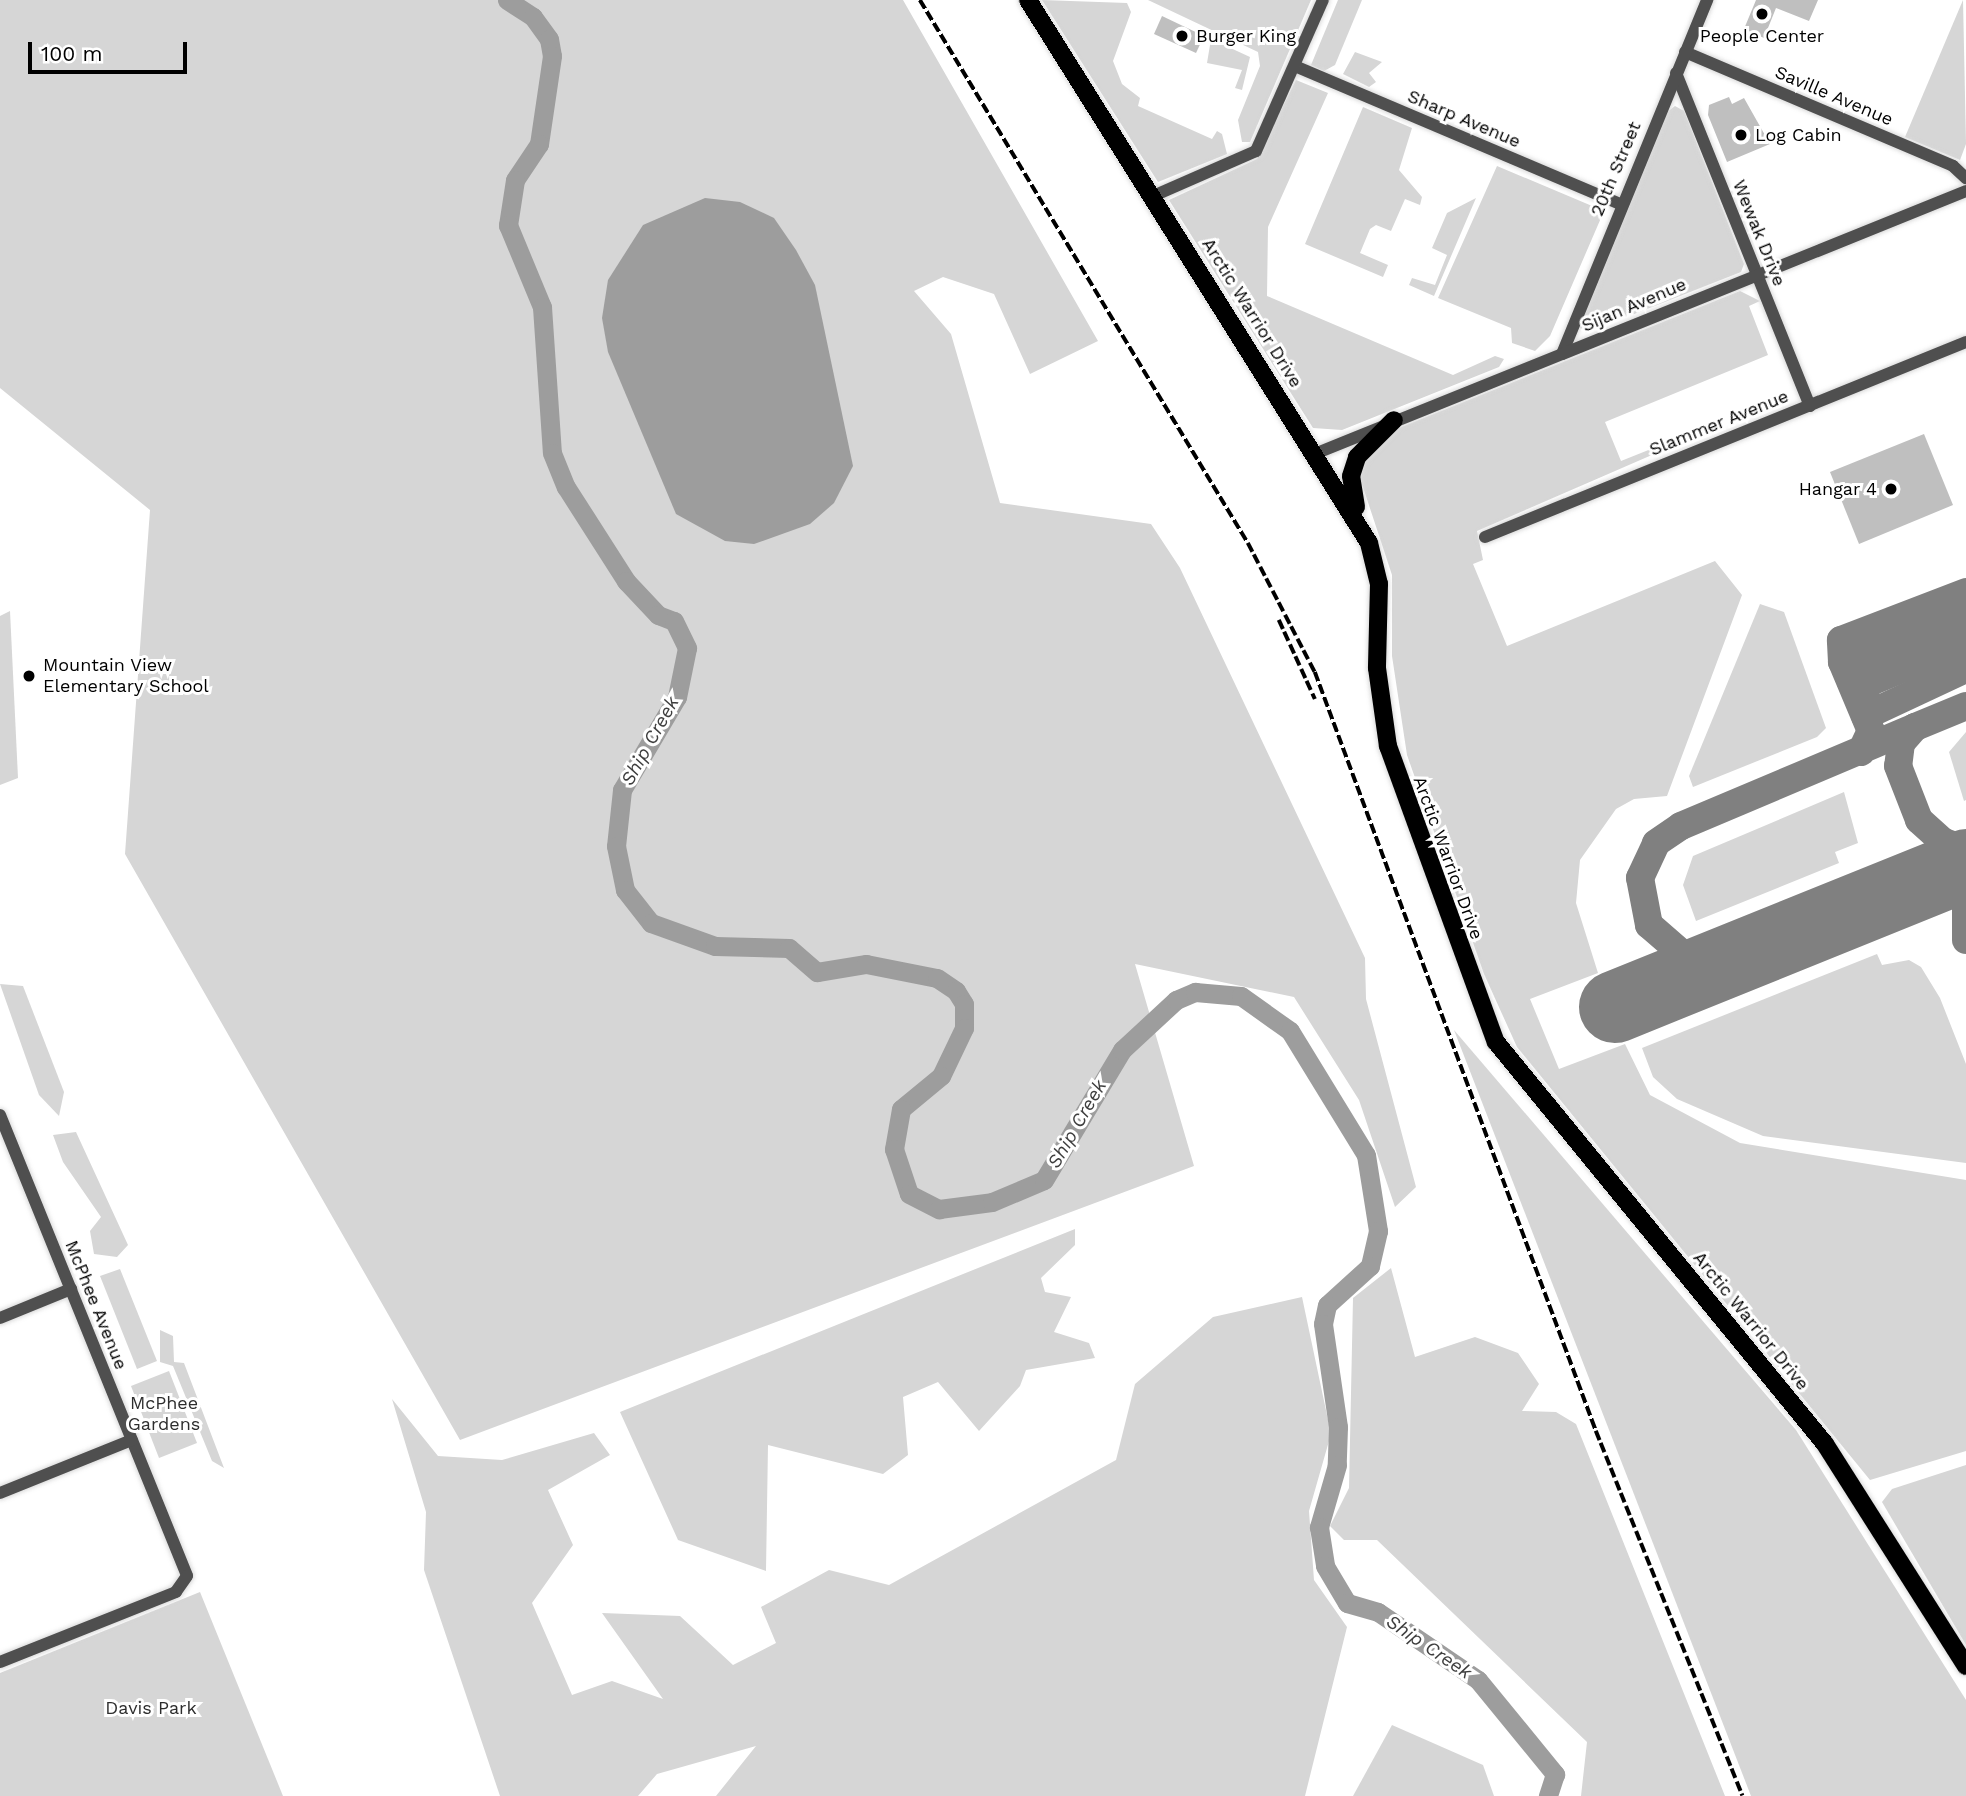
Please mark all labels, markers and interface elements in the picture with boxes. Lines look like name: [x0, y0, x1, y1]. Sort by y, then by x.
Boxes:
marker: People Center: [1754, 6, 1770, 22]
place label: Burger King: [1196, 25, 1297, 47]
place label: People Center: [1700, 25, 1824, 47]
scale bar: [32, 28, 191, 72]
marker: Burger King: [1174, 28, 1190, 44]
text: 100 m: [41, 41, 103, 66]
street label: Saville Avenue: [1772, 61, 1896, 131]
street label: Sharp Avenue: [1404, 85, 1524, 153]
street label: 20th Street: [1586, 118, 1646, 220]
place label: Log Cabin: [1755, 124, 1842, 146]
marker: Log Cabin: [1733, 127, 1749, 143]
street label: Wewak Drive: [1728, 177, 1790, 289]
street label: Arctic Warrior Drive: [1197, 234, 1307, 392]
street label: Sijan Avenue: [1578, 273, 1690, 337]
street label: Slammer Avenue: [1646, 385, 1792, 461]
place label: Hangar 4: [1798, 478, 1877, 500]
marker: Hangar 4: [1883, 481, 1899, 497]
place label: Mountain View Elementary School: [43, 655, 209, 698]
marker: Mountain View Elementary School: [21, 668, 37, 684]
water label: Ship Creek: [616, 692, 684, 790]
street label: Arctic Warrior Drive: [1408, 773, 1488, 943]
water label: Ship Creek: [1043, 1076, 1111, 1172]
street label: McPhee Avenue: [60, 1237, 132, 1373]
street label: Arctic Warrior Drive: [1688, 1247, 1814, 1395]
park label: McPhee Gardens: [128, 1393, 200, 1436]
water label: Ship Creek: [1382, 1610, 1476, 1684]
park label: Davis Park: [105, 1697, 197, 1719]

